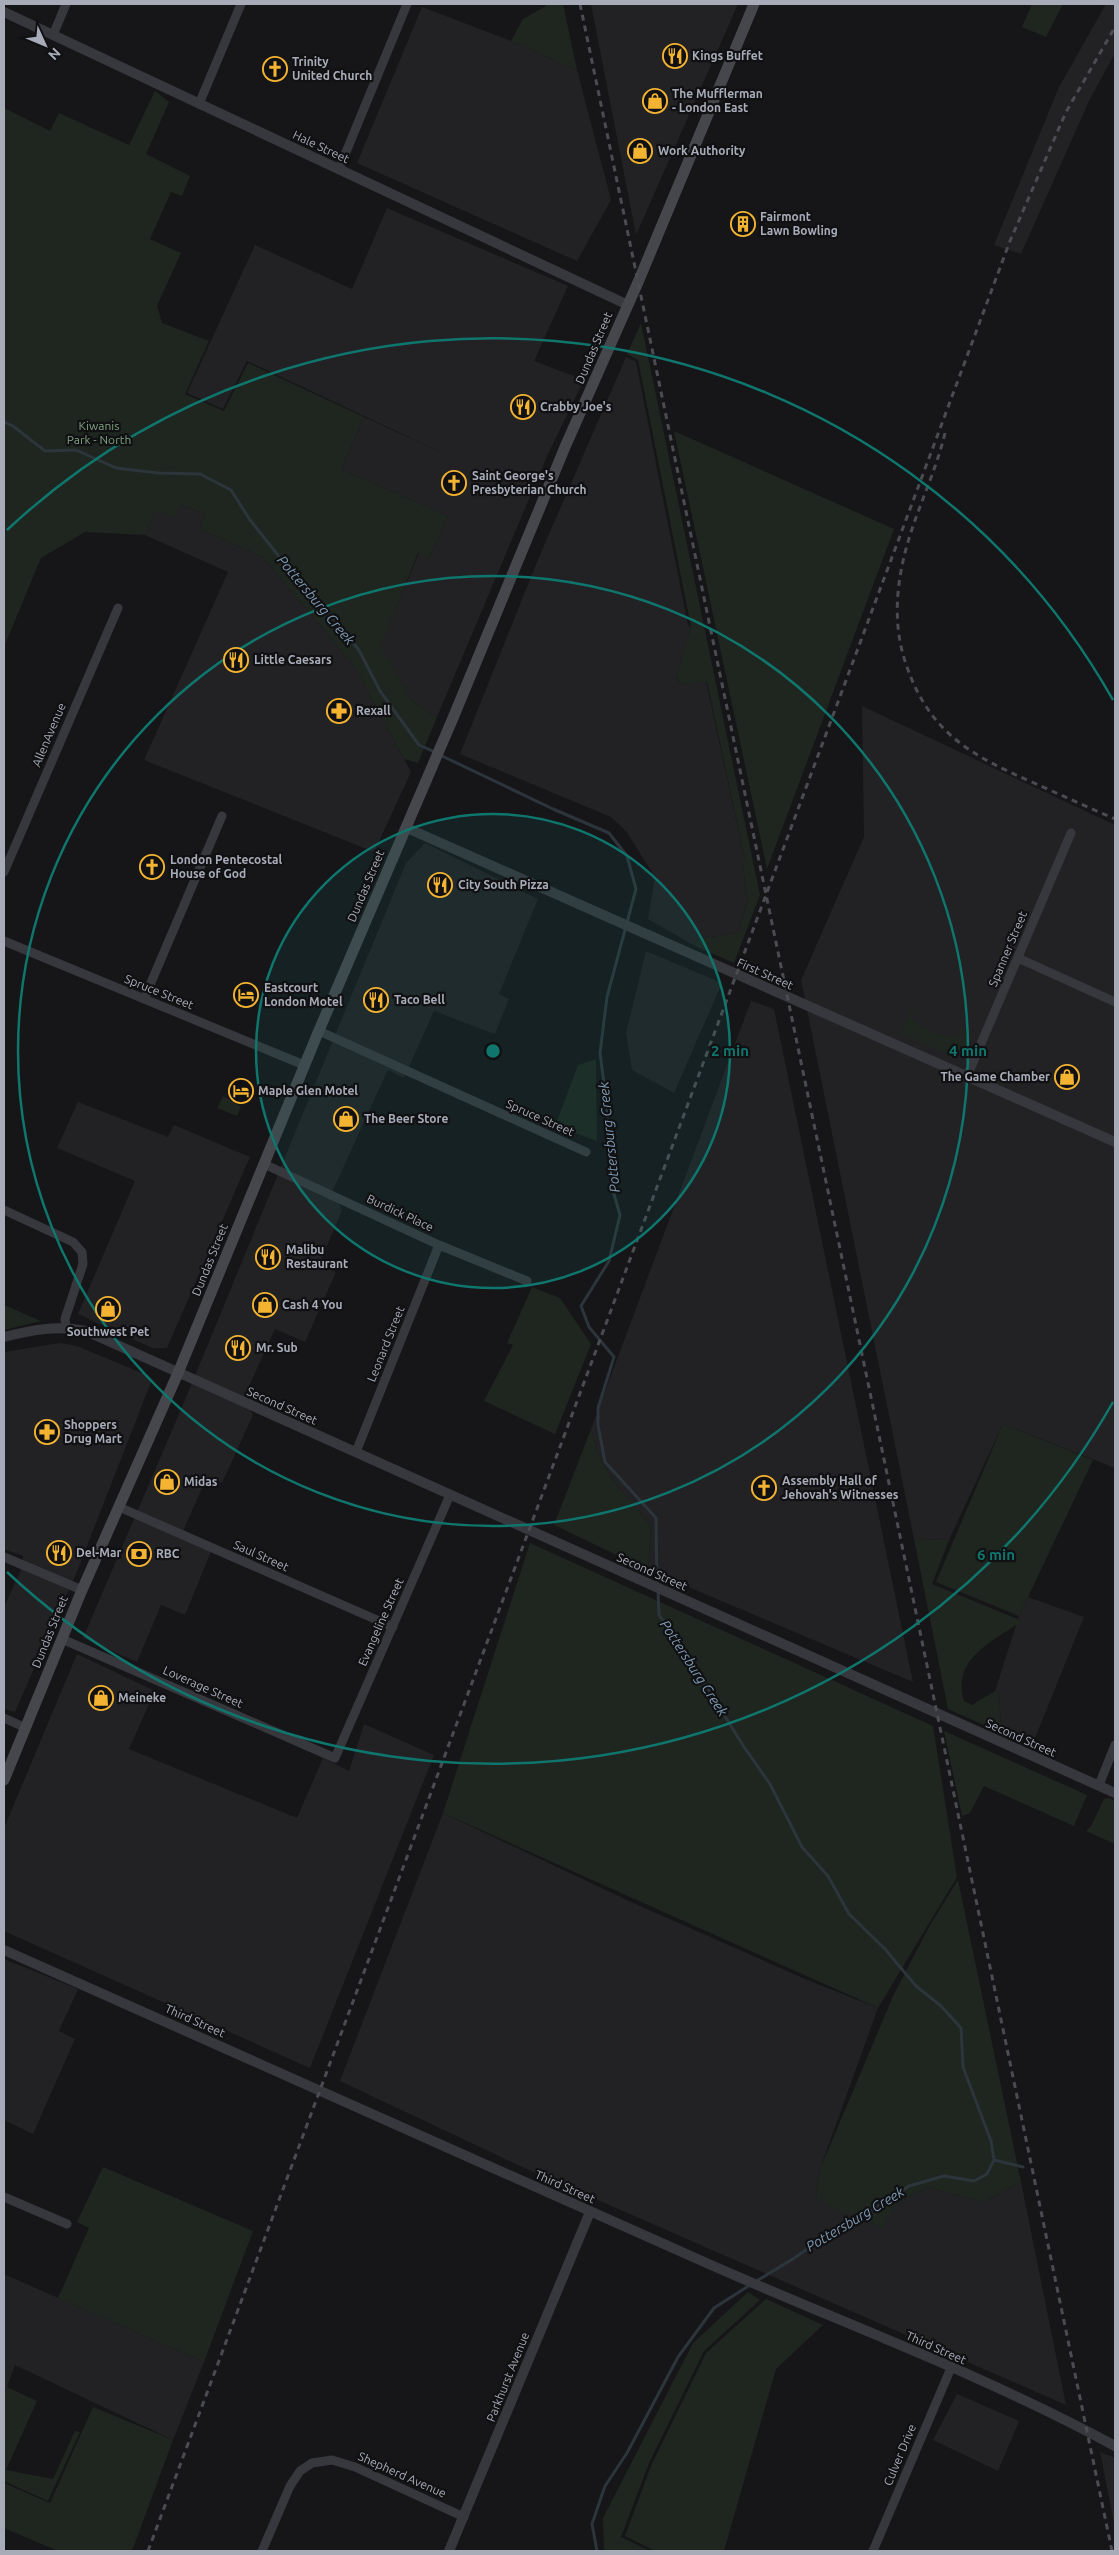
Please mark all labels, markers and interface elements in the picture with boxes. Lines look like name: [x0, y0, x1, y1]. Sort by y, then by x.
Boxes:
north arrow: [20, 20, 70, 70]
restaurant icon: Kings Buffet: [662, 43, 688, 69]
text: N: [45, 45, 64, 63]
place label: Kings Buffet: [692, 49, 763, 62]
place label: Trinity United Church: [292, 55, 372, 82]
church icon: Trinity United Church: [262, 56, 288, 82]
place label: The Mufflerman - London East: [672, 87, 763, 114]
shop icon: The Mufflerman - London East: [642, 88, 668, 114]
street label: Hale Street: [291, 128, 352, 165]
shop icon: Work Authority: [627, 138, 653, 164]
place label: Work Authority: [658, 144, 746, 157]
place label: Fairmont Lawn Bowling: [760, 210, 838, 237]
building icon: Fairmont Lawn Bowling: [730, 211, 756, 237]
street label: Dundas Street: [573, 310, 615, 386]
restaurant icon: Crabby Joe's: [510, 394, 536, 420]
place label: Crabby Joe's: [540, 400, 612, 413]
park label: Kiwanis Park - North: [67, 419, 131, 446]
place label: Saint George's Presbyterian Church: [472, 469, 586, 496]
church icon: Saint George's Presbyterian Church: [441, 470, 467, 496]
water label: Pottersburg Creek: [274, 552, 359, 649]
restaurant icon: Little Caesars: [223, 647, 249, 673]
place label: Little Caesars: [254, 653, 332, 666]
pharmacy icon: Rexall: [326, 698, 352, 724]
street label: AllenAvenue: [29, 701, 68, 769]
place label: Rexall: [356, 704, 391, 717]
street label: Dundas Street: [345, 848, 387, 924]
place label: London Pentecostal House of God: [170, 853, 282, 880]
church icon: London Pentecostal House of God: [139, 854, 165, 880]
restaurant icon: City South Pizza: [427, 872, 453, 898]
place label: City South Pizza: [458, 878, 549, 891]
street label: Spanner Street: [986, 909, 1029, 988]
street label: First Street: [735, 955, 795, 992]
street label: Spruce Street: [123, 972, 196, 1011]
place label: Eastcourt London Motel: [264, 981, 343, 1008]
hotel icon: Eastcourt London Motel: [233, 982, 259, 1008]
restaurant icon: Taco Bell: [363, 987, 389, 1013]
place label: Taco Bell: [394, 993, 445, 1006]
centre of rings: [484, 1042, 502, 1060]
text: 2 min: [711, 1042, 749, 1059]
text: 4 min: [949, 1042, 987, 1059]
shop icon: The Game Chamber: [1054, 1064, 1080, 1090]
place label: The Game Chamber: [941, 1070, 1050, 1083]
hotel icon: Maple Glen Motel: [228, 1078, 254, 1104]
water label: Pottersburg Creek: [595, 1080, 623, 1193]
place label: Maple Glen Motel: [258, 1084, 358, 1097]
street label: Spruce Street: [504, 1097, 577, 1138]
shop icon: The Beer Store: [333, 1106, 359, 1132]
place label: The Beer Store: [364, 1112, 448, 1125]
street label: Burdick Place: [365, 1191, 436, 1234]
street label: Dundas Street: [189, 1222, 230, 1298]
place label: Malibu Restaurant: [286, 1243, 348, 1270]
restaurant icon: Malibu Restaurant: [255, 1244, 281, 1270]
shop icon: Cash 4 You: [252, 1292, 278, 1318]
shop icon: Southwest Pet: [95, 1296, 121, 1322]
place label: Cash 4 You: [282, 1298, 342, 1311]
street label: Leonard Street: [364, 1304, 407, 1384]
place label: Southwest Pet: [67, 1325, 149, 1338]
restaurant icon: Mr. Sub: [225, 1335, 251, 1361]
place label: Mr. Sub: [256, 1341, 298, 1354]
street label: Second Street: [245, 1384, 320, 1427]
place label: Shoppers Drug Mart: [64, 1418, 122, 1445]
pharmacy icon: Shoppers Drug Mart: [34, 1419, 60, 1445]
shop icon: Midas: [154, 1469, 180, 1495]
place label: Assembly Hall of Jehovah's Witnesses: [782, 1474, 899, 1501]
place label: Midas: [184, 1475, 218, 1488]
church icon: Assembly Hall of Jehovah's Witnesses: [751, 1475, 777, 1501]
street label: Saul Street: [232, 1538, 291, 1574]
restaurant icon: Del-Mar: [46, 1540, 72, 1566]
bank icon: RBC: [126, 1541, 152, 1567]
place label: Del-Mar: [76, 1546, 121, 1559]
text: 6 min: [977, 1546, 1015, 1563]
place label: RBC: [156, 1547, 180, 1560]
street label: Second Street: [615, 1550, 690, 1593]
street label: Evangeline Street: [355, 1576, 406, 1668]
street label: Dundas Street: [29, 1594, 70, 1670]
water label: Pottersburg Creek: [657, 1617, 732, 1720]
street label: Loverage Street: [161, 1663, 245, 1710]
shop icon: Meineke: [88, 1685, 114, 1711]
place label: Meineke: [118, 1691, 166, 1704]
street label: Second Street: [984, 1716, 1059, 1759]
street label: Third Street: [163, 2002, 227, 2040]
street label: Third Street: [533, 2168, 597, 2206]
water label: Pottersburg Creek: [803, 2183, 908, 2255]
street label: Third Street: [904, 2329, 968, 2367]
street label: Parkhurst Avenue: [484, 2330, 531, 2423]
street label: Culver Drive: [881, 2422, 918, 2487]
street label: Shepherd Avenue: [356, 2449, 448, 2500]

